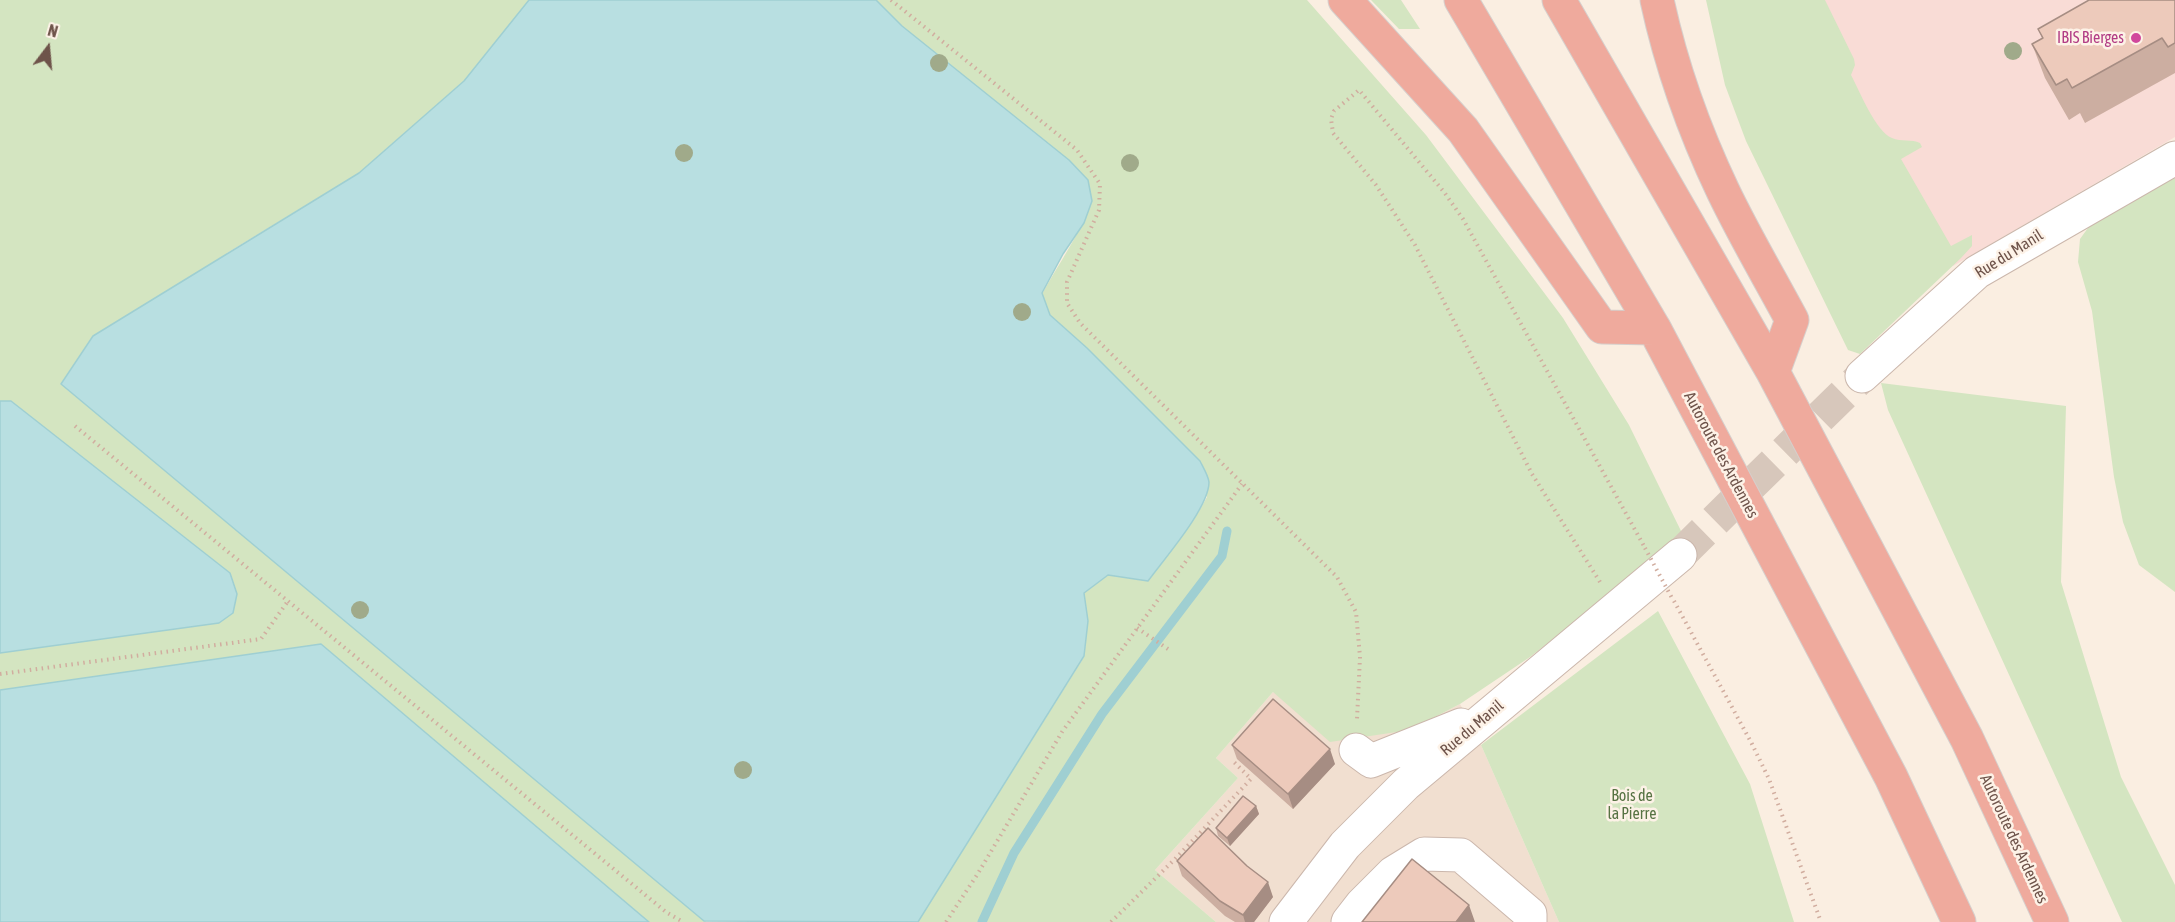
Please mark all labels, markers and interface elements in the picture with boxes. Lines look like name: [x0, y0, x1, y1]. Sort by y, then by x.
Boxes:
north arrow: [18, 18, 78, 78]
text: N: [46, 21, 60, 41]
place label: IBIS Bierges: [2057, 28, 2124, 48]
marker: IBIS Bierges: [2129, 31, 2143, 45]
street label: Rue du Manil: [1971, 226, 2047, 282]
street label: Autoroute des Ardennes: [1680, 389, 1762, 521]
street label: Rue du Manil: [1437, 696, 1507, 760]
street label: Autoroute des Ardennes: [1976, 772, 2052, 906]
park label: Bois de la Pierre: [1607, 786, 1657, 824]

